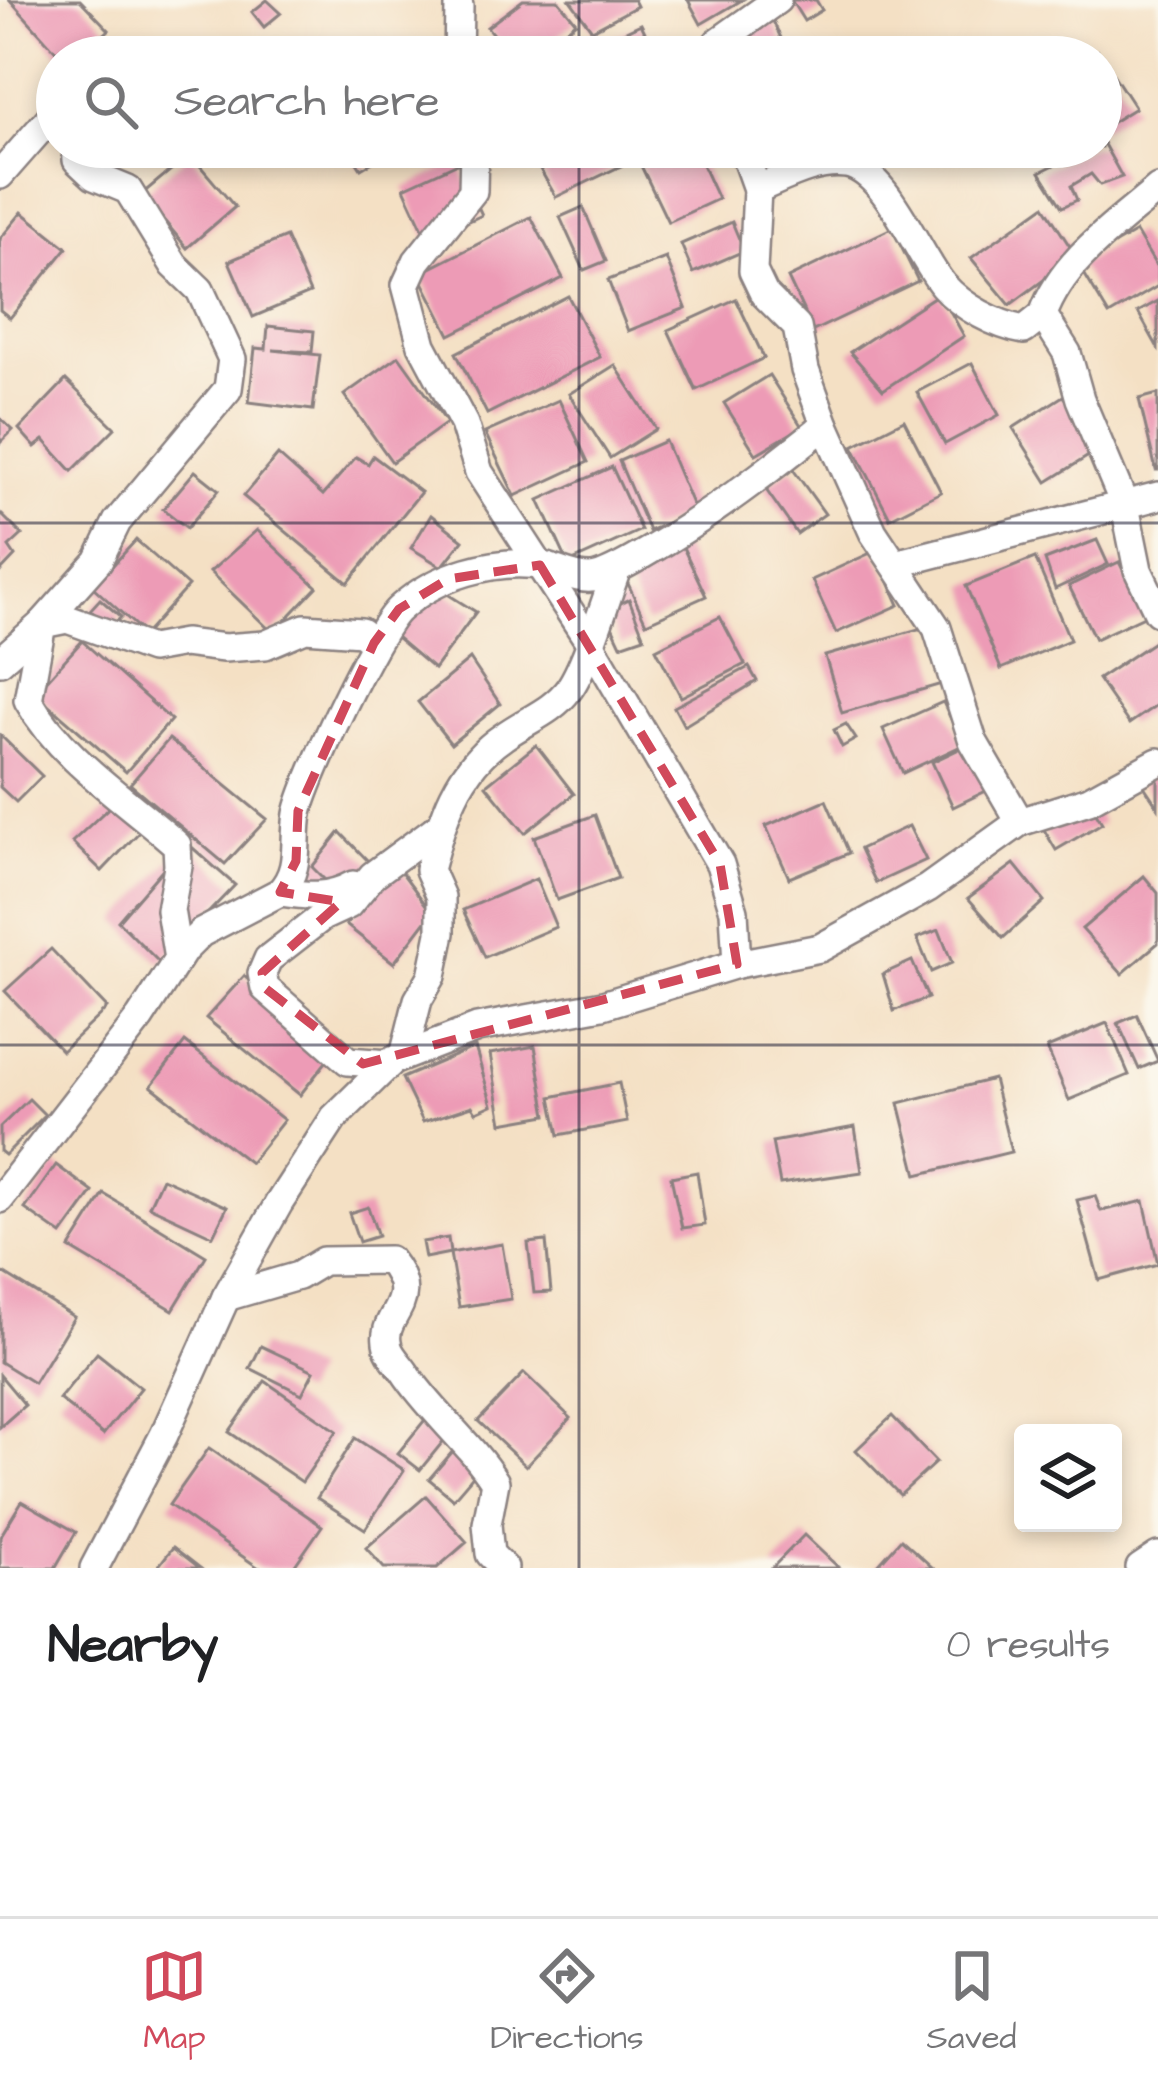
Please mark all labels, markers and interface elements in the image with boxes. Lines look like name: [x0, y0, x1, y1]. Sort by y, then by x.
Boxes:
search box: [36, 36, 1122, 168]
icon: search: [78, 69, 144, 135]
text: Search here: [174, 71, 440, 133]
map controls: [1014, 1424, 1122, 1532]
button: layers: [1014, 1424, 1122, 1532]
text: Nearby: [48, 1611, 218, 1682]
text: 0 results: [946, 1619, 1110, 1673]
tab: Map: [141, 1943, 207, 2061]
tab: Directions: [490, 1943, 644, 2061]
tab: Saved: [927, 1943, 1017, 2061]

